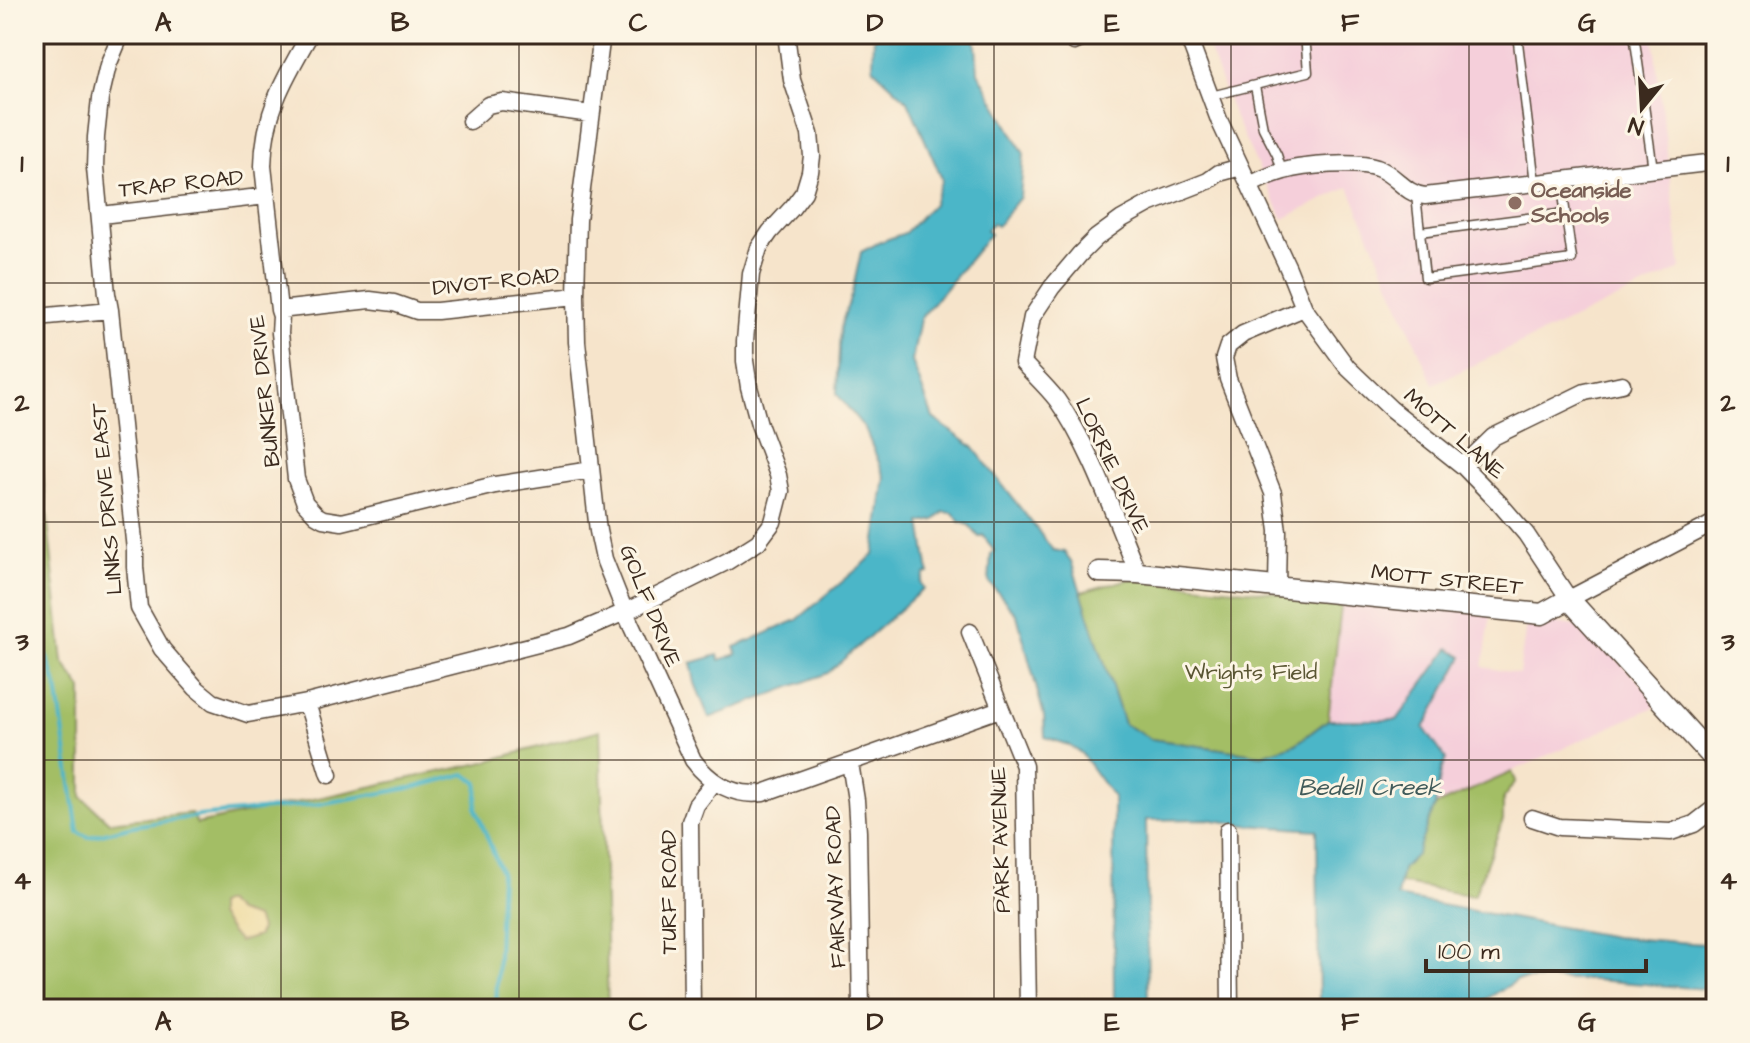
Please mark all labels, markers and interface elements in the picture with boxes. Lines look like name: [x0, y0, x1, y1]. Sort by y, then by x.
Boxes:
text: A: [155, 5, 172, 41]
text: B: [391, 5, 410, 41]
text: C: [629, 5, 648, 41]
text: D: [867, 5, 884, 41]
text: E: [1104, 5, 1120, 41]
text: F: [1341, 5, 1360, 41]
text: G: [1578, 5, 1596, 41]
north arrow: [1602, 68, 1682, 148]
text: N: [1625, 109, 1648, 142]
text: 1: [20, 146, 24, 182]
text: 1: [1726, 146, 1730, 182]
street label: TRAP ROAD: [117, 162, 245, 206]
place label: Oceanside Schools: [1530, 175, 1631, 231]
marker: Oceanside Schools: [1506, 194, 1524, 212]
street label: DIVOT ROAD: [431, 260, 561, 304]
street label: BUNKER DRIVE: [242, 313, 288, 469]
street label: MOTT LANE: [1397, 381, 1511, 487]
text: 2: [14, 385, 30, 421]
text: 2: [1720, 385, 1736, 421]
street label: LORRIE DRIVE: [1067, 393, 1157, 539]
street label: LINKS DRIVE EAST: [83, 401, 131, 596]
street label: GOLF DRIVE: [611, 540, 689, 672]
street label: MOTT STREET: [1370, 557, 1525, 603]
text: 3: [14, 624, 29, 660]
text: 3: [1720, 624, 1735, 660]
park label: Wrights Field: [1185, 657, 1317, 689]
street label: PARK AVENUE: [983, 766, 1019, 914]
water label: Bedell Creek: [1298, 771, 1443, 805]
street label: FAIRWAY ROAD: [818, 805, 854, 969]
street label: TURF ROAD: [654, 830, 685, 954]
text: 4: [13, 863, 31, 899]
text: 4: [1719, 863, 1737, 899]
scale bar: [1426, 923, 1646, 973]
text: 100 m: [1438, 935, 1500, 969]
text: A: [155, 1004, 172, 1040]
text: B: [391, 1004, 410, 1040]
text: C: [629, 1004, 648, 1040]
text: D: [867, 1004, 884, 1040]
text: E: [1104, 1004, 1120, 1040]
text: F: [1341, 1004, 1360, 1040]
text: G: [1578, 1004, 1596, 1040]

